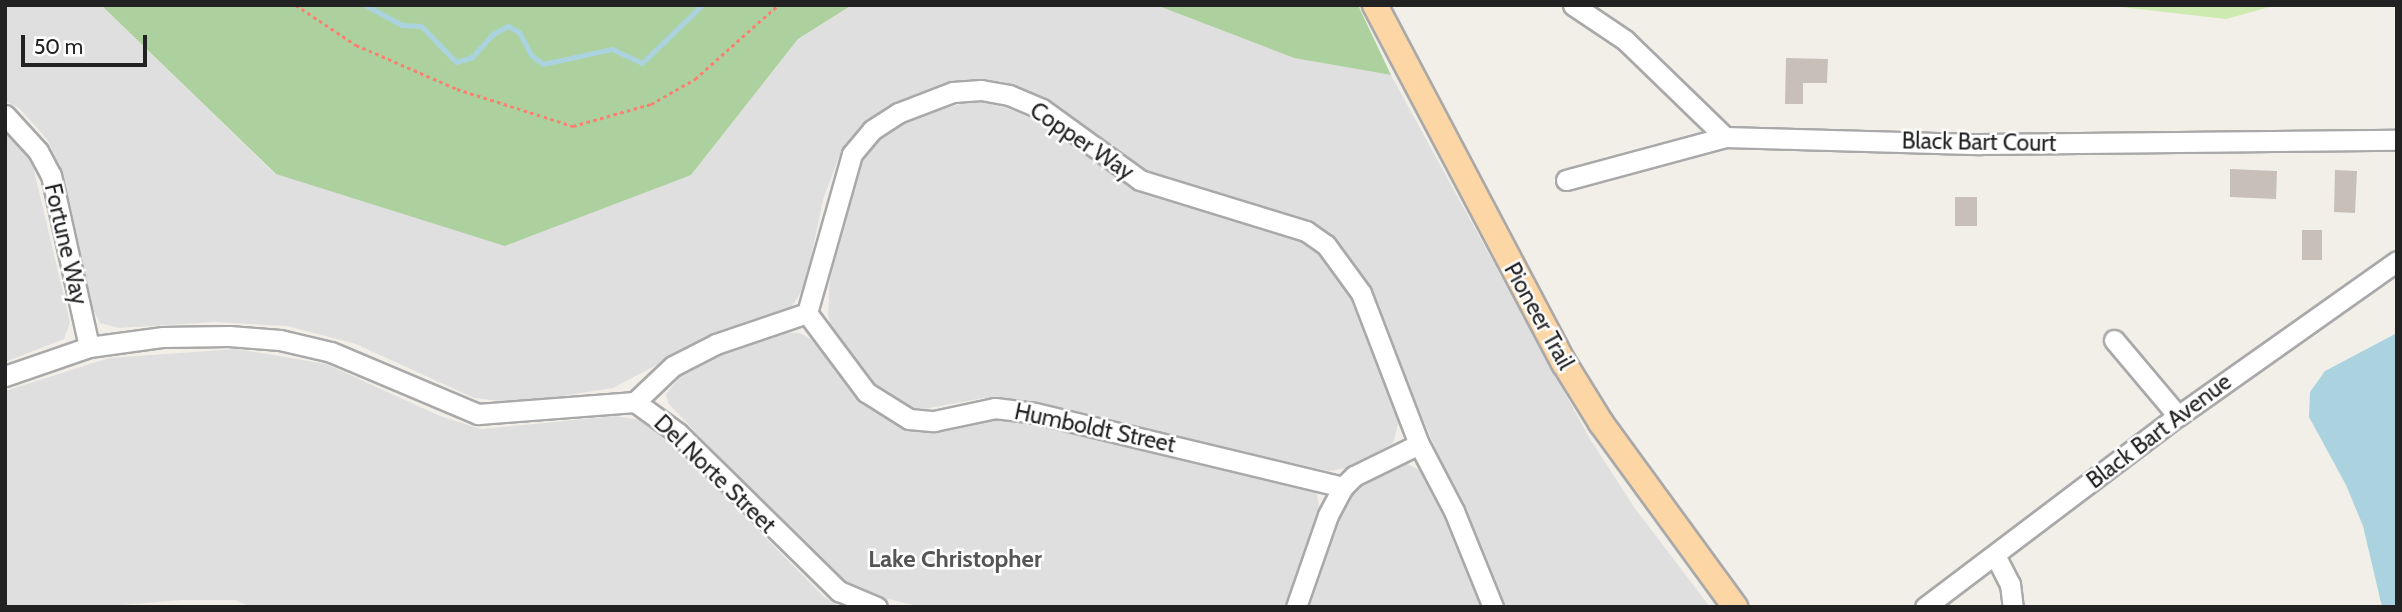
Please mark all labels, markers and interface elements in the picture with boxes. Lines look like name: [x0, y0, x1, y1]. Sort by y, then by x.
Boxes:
scale bar: [24, 21, 150, 65]
text: 50 m: [34, 34, 83, 59]
street label: Copper Way: [1025, 96, 1139, 186]
street label: Black Bart Court: [1902, 127, 2056, 157]
street label: Fortune Way: [39, 181, 93, 307]
street label: Pioneer Trail: [1498, 258, 1580, 374]
street label: Black Bart Avenue: [2081, 368, 2237, 494]
street label: Humboldt Street: [1012, 397, 1178, 459]
street label: Del Norte Street: [648, 409, 782, 539]
district label: Lake Christopher: [868, 545, 1042, 573]

